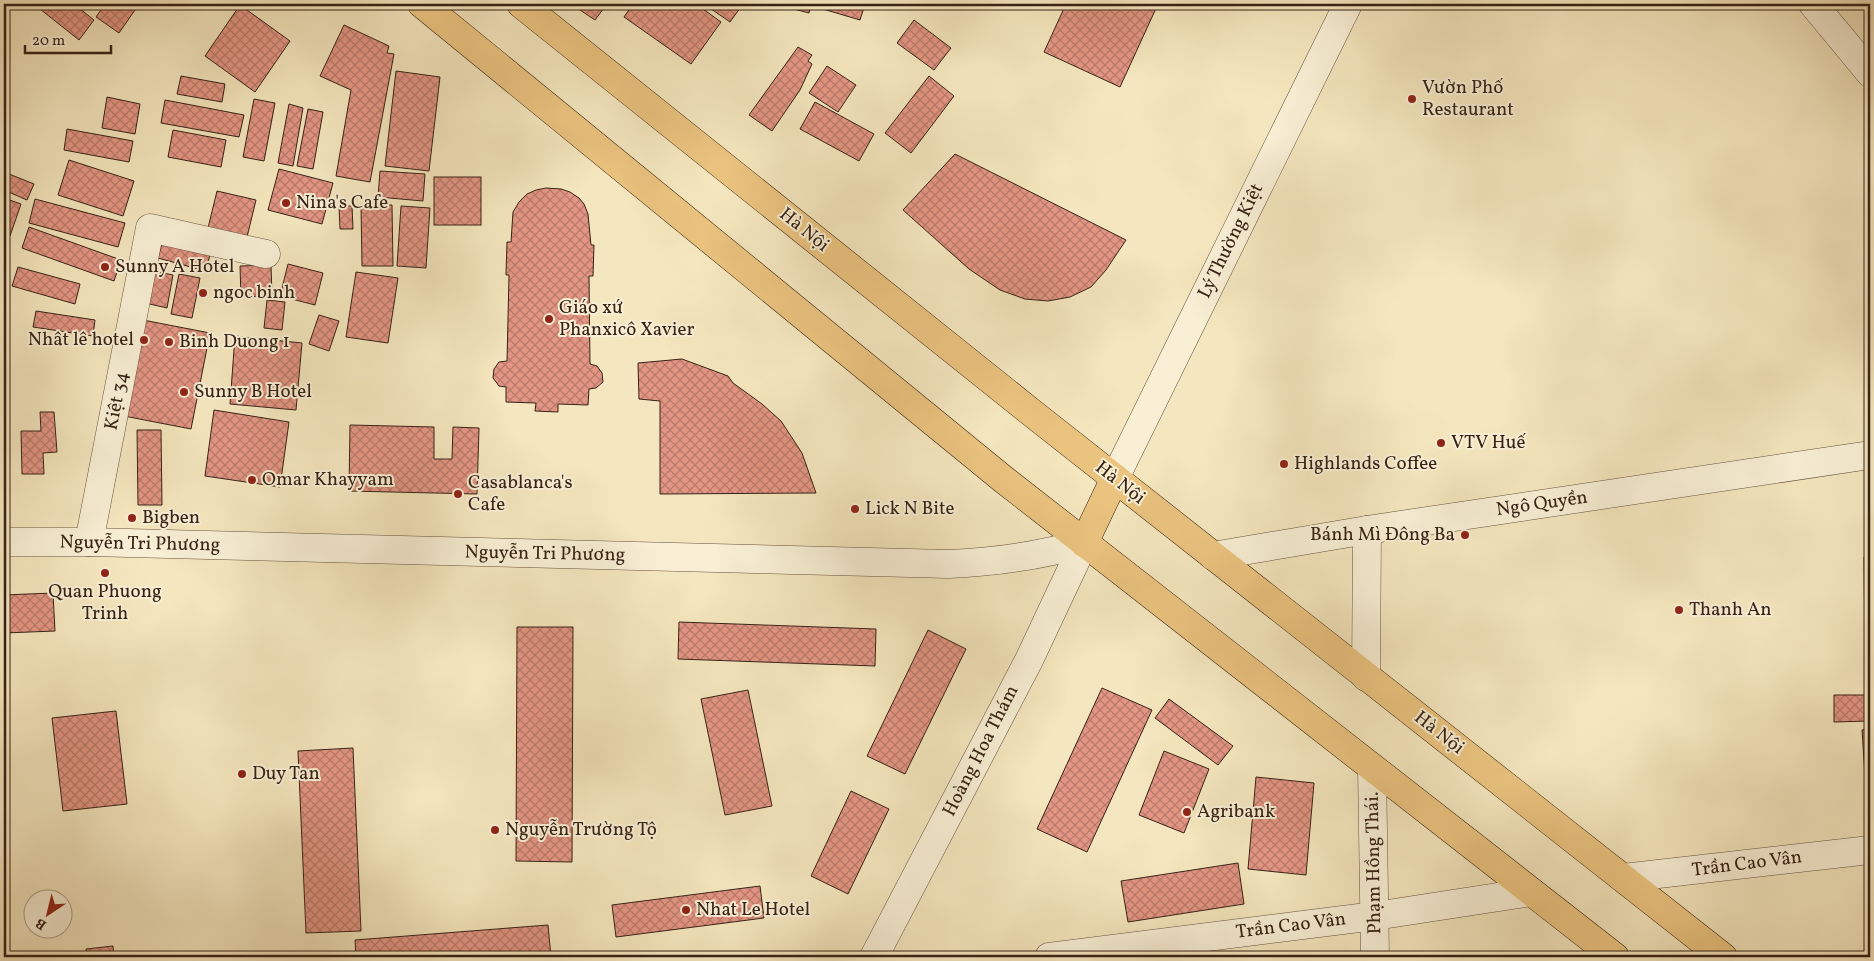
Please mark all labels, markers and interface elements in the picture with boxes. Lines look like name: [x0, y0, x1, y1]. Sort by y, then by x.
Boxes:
scale bar: [25, 22, 111, 54]
text: 20 m: [32, 31, 65, 52]
place label: Vườn Phố Restaurant: [1422, 75, 1514, 123]
marker: Vườn Phố Restaurant: [1406, 93, 1418, 105]
street label: Lý Thường Kiệt: [1192, 179, 1270, 303]
place label: Nina's Cafe: [296, 190, 388, 216]
marker: Nina's Cafe: [280, 197, 292, 209]
street label: Hà Nội: [773, 202, 835, 258]
place label: Sunny A Hotel: [115, 254, 235, 280]
marker: Sunny A Hotel: [99, 261, 111, 273]
place label: ngoc binh: [213, 280, 295, 306]
marker: ngoc binh: [197, 287, 209, 299]
place label: Giáo xứ Phanxicô Xavier: [559, 295, 695, 343]
marker: Giáo xứ Phanxicô Xavier: [543, 313, 555, 325]
place label: Nhât lê hotel: [28, 327, 134, 353]
place label: Binh Duong 1: [179, 329, 290, 355]
marker: Nhât lê hotel: [138, 334, 150, 346]
marker: Binh Duong 1: [163, 336, 175, 348]
street label: Kiệt 34: [99, 369, 135, 433]
place label: Sunny B Hotel: [194, 379, 312, 405]
marker: Sunny B Hotel: [178, 386, 190, 398]
place label: VTV Huế: [1451, 430, 1526, 456]
marker: VTV Huế: [1435, 437, 1447, 449]
place label: Highlands Coffee: [1294, 451, 1437, 477]
street label: Hà Nội: [1089, 455, 1151, 511]
marker: Highlands Coffee: [1278, 458, 1290, 470]
place label: Omar Khayyam: [262, 467, 394, 493]
place label: Casablanca's Cafe: [468, 470, 573, 518]
marker: Omar Khayyam: [246, 474, 258, 486]
street label: Ngô Quyền: [1495, 485, 1589, 523]
marker: Casablanca's Cafe: [452, 488, 464, 500]
place label: Lick N Bite: [865, 496, 954, 522]
marker: Lick N Bite: [849, 503, 861, 515]
place label: Bigben: [142, 505, 200, 531]
marker: Bigben: [126, 512, 138, 524]
place label: Bánh Mì Đông Ba: [1310, 522, 1455, 548]
marker: Bánh Mì Đông Ba: [1459, 529, 1471, 541]
street label: Nguyễn Tri Phương: [59, 530, 221, 558]
street label: Nguyễn Tri Phương: [464, 540, 626, 568]
marker: Quan Phuong Trinh: [99, 567, 111, 579]
place label: Quan Phuong Trinh: [48, 579, 162, 627]
place label: Thanh An: [1689, 597, 1772, 623]
marker: Thanh An: [1673, 604, 1685, 616]
street label: Hoàng Hoa Thám: [937, 681, 1025, 821]
street label: Hà Nội: [1408, 705, 1470, 761]
place label: Duy Tan: [252, 761, 320, 787]
marker: Duy Tan: [236, 768, 248, 780]
street label: Phạm Hồng Thái.: [1360, 791, 1388, 935]
place label: Agribank: [1197, 799, 1275, 825]
marker: Agribank: [1181, 806, 1193, 818]
place label: Nguyễn Trường Tộ: [505, 817, 657, 843]
marker: Nguyễn Trường Tộ: [489, 824, 501, 836]
street label: Trần Cao Vân: [1690, 844, 1804, 884]
north arrow: [22, 888, 72, 938]
place label: Nhat Le Hotel: [696, 897, 810, 923]
marker: Nhat Le Hotel: [680, 904, 692, 916]
street label: Trần Cao Vân: [1234, 906, 1348, 946]
text: B: [32, 913, 51, 934]

